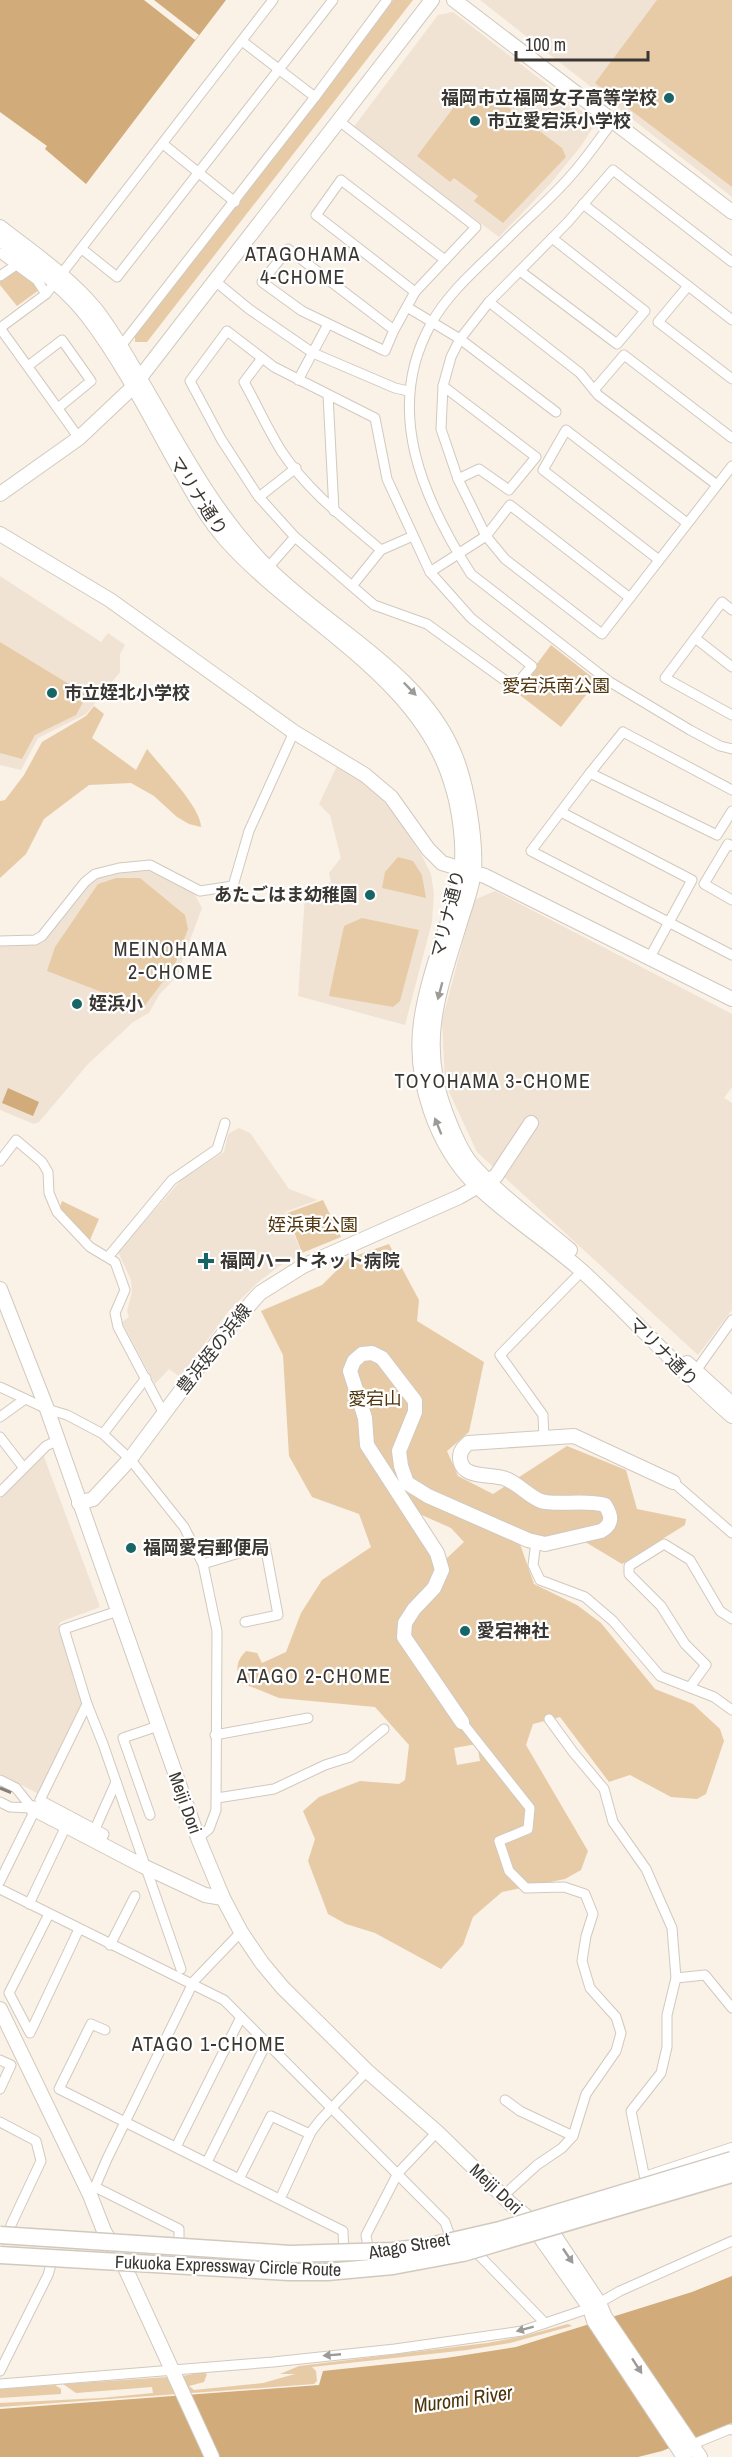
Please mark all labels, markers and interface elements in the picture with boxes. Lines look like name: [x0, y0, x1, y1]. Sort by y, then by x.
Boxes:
scale bar: [516, 24, 648, 62]
text: 100 m: [525, 32, 566, 57]
place label: 福岡市立福岡女子高等学校: [441, 85, 657, 110]
marker: 福岡市立福岡女子高等学校: [662, 91, 676, 105]
place label: 市立愛宕浜小学校: [487, 108, 631, 133]
marker: 市立愛宕浜小学校: [468, 114, 482, 128]
district label: ATAGOHAMA 4-CHOME: [244, 240, 361, 290]
street label: マリナ通り: [163, 451, 233, 540]
park label: 愛宕浜南公園: [502, 673, 610, 698]
place label: 市立姪北小学校: [64, 680, 190, 705]
one-way arrow: [403, 682, 417, 697]
marker: 市立姪北小学校: [45, 686, 59, 700]
street label: マリナ通り: [424, 867, 471, 961]
place label: あたごはま幼稚園: [214, 882, 358, 907]
marker: あたごはま幼稚園: [363, 888, 377, 902]
district label: MEINOHAMA 2-CHOME: [114, 935, 228, 985]
one-way arrow: [434, 982, 444, 1000]
place label: 姪浜小: [89, 991, 143, 1016]
marker: 姪浜小: [70, 997, 84, 1011]
district label: TOYOHAMA 3-CHOME: [395, 1067, 591, 1094]
one-way arrow: [433, 1117, 443, 1135]
park label: 姪浜東公園: [268, 1212, 358, 1237]
place label: 福岡ハートネット病院: [220, 1248, 400, 1273]
marker: 福岡ハートネット病院: [197, 1252, 215, 1270]
street label: 豊浜姪の浜線: [171, 1298, 257, 1399]
street label: マリナ通り: [623, 1311, 704, 1392]
park label: 愛宕山: [348, 1386, 402, 1411]
place label: 福岡愛宕郵便局: [143, 1535, 269, 1560]
marker: 福岡愛宕郵便局: [124, 1541, 138, 1555]
place label: 愛宕神社: [477, 1618, 549, 1643]
marker: 愛宕神社: [458, 1624, 472, 1638]
district label: ATAGO 2-CHOME: [236, 1662, 391, 1689]
street label: Meiji Dori: [163, 1768, 208, 1837]
district label: ATAGO 1-CHOME: [131, 2030, 286, 2057]
street label: Meiji Dori: [464, 2158, 528, 2220]
street label: Atago Street: [365, 2226, 451, 2265]
one-way arrow: [562, 2248, 573, 2264]
street label: Fukuoka Expressway Circle Route: [114, 2249, 342, 2282]
one-way arrow: [516, 2325, 534, 2335]
one-way arrow: [322, 2350, 341, 2360]
one-way arrow: [632, 2357, 643, 2374]
water label: Muromi River: [412, 2378, 515, 2419]

